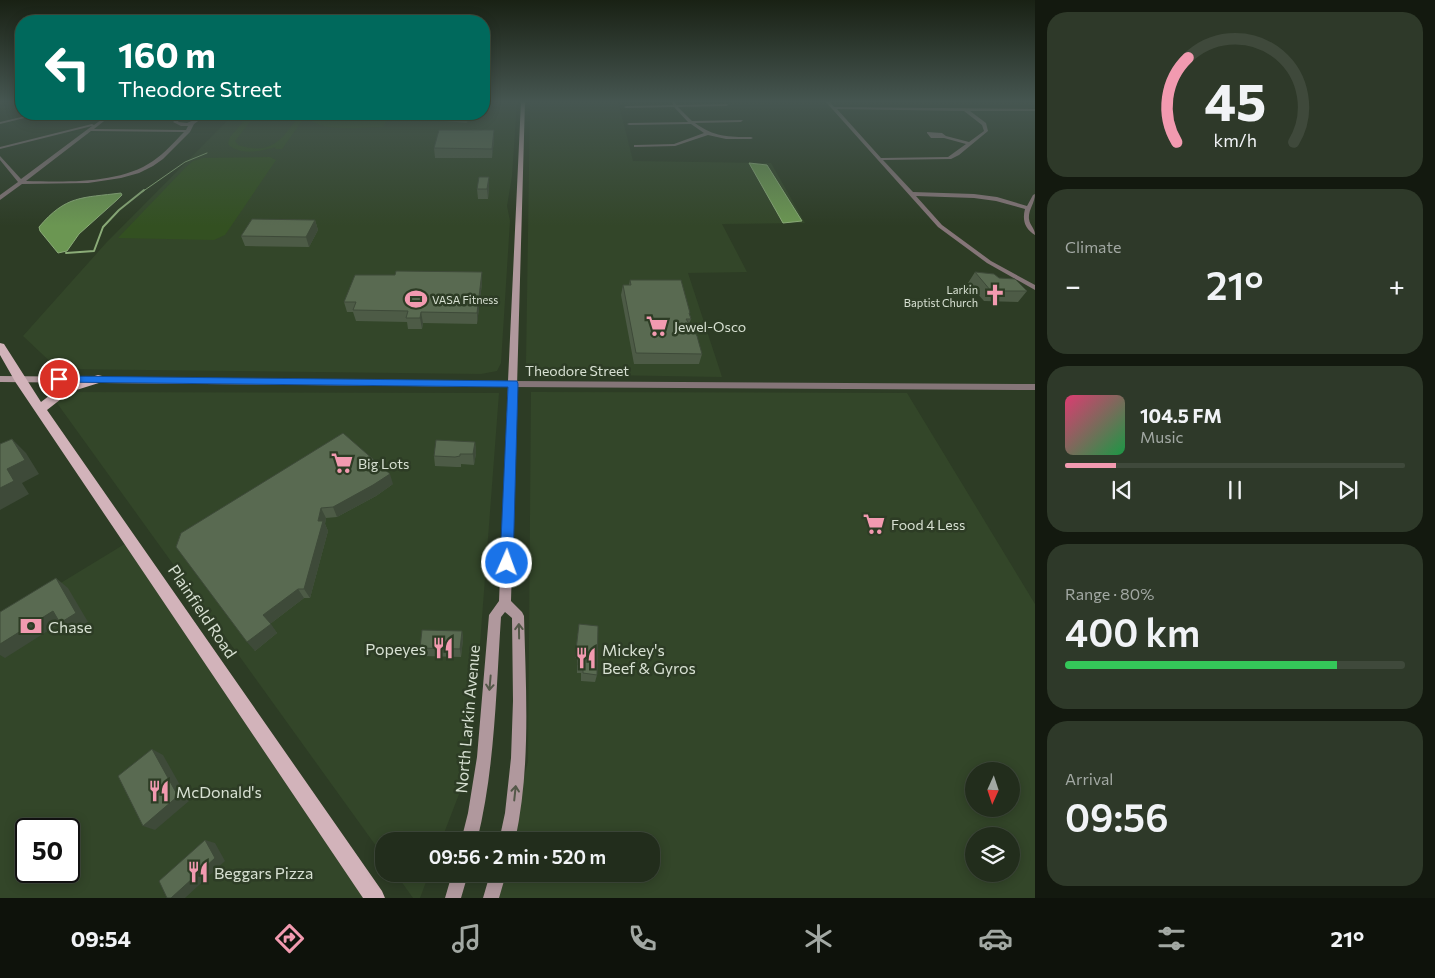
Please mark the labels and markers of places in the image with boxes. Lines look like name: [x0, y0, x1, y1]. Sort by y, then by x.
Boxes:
church icon: Larkin Baptist Church: [982, 282, 1008, 308]
place label: Larkin Baptist Church: [904, 283, 978, 309]
sports icon: VASA Fitness: [403, 286, 429, 312]
place label: VASA Fitness: [432, 293, 498, 306]
supermarket icon: Jewel-Osco: [644, 313, 670, 339]
place label: Jewel-Osco: [674, 318, 746, 335]
pin: [38, 358, 80, 400]
supermarket icon: Big Lots: [329, 450, 355, 476]
place label: Big Lots: [358, 455, 409, 472]
supermarket icon: Food 4 Less: [861, 511, 887, 537]
place label: Food 4 Less: [891, 516, 965, 533]
bank icon: Chase: [18, 613, 44, 639]
place label: Chase: [48, 617, 92, 636]
restaurant icon: Popeyes: [430, 635, 456, 661]
place label: Popeyes: [365, 639, 426, 658]
place label: Mickey's Beef & Gyros: [602, 640, 696, 677]
restaurant icon: Mickey's Beef & Gyros: [573, 645, 599, 671]
restaurant icon: McDonald's: [146, 778, 172, 804]
place label: McDonald's: [176, 782, 262, 801]
restaurant icon: Beggars Pizza: [185, 859, 211, 885]
place label: Beggars Pizza: [214, 863, 313, 882]

